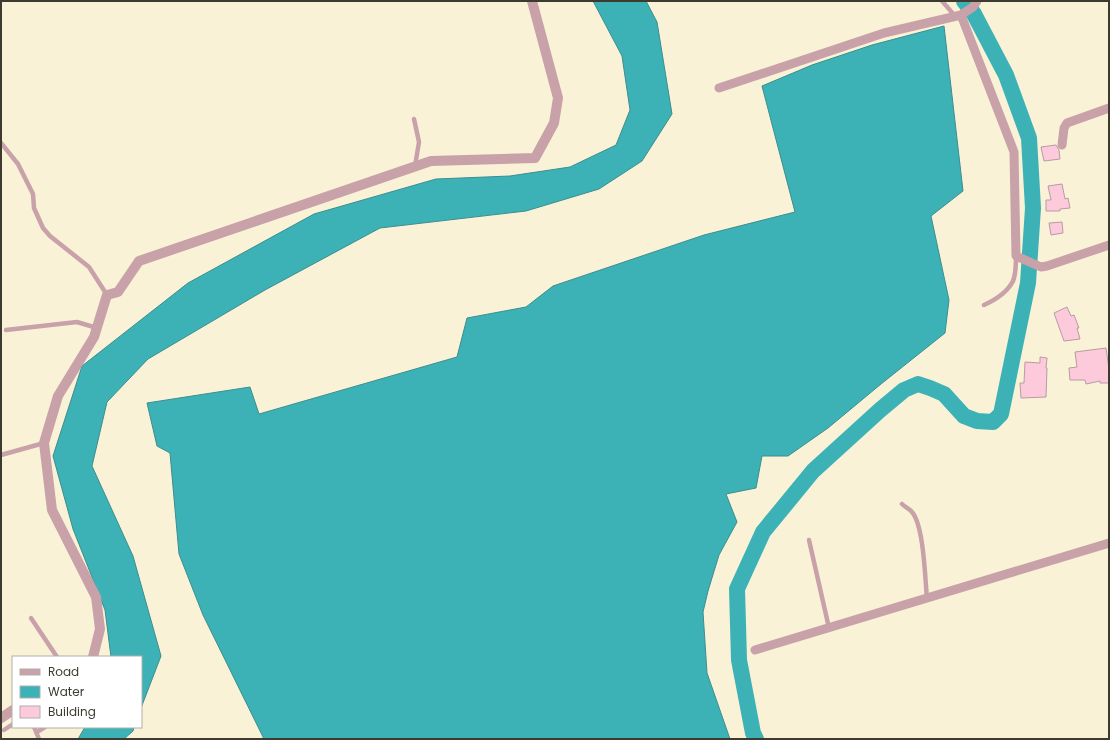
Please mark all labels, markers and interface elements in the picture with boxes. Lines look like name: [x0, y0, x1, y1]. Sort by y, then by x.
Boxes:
legend: [12, 656, 142, 728]
text: Road: [48, 663, 79, 680]
text: Water: [48, 683, 85, 700]
text: Building: [48, 703, 96, 720]

